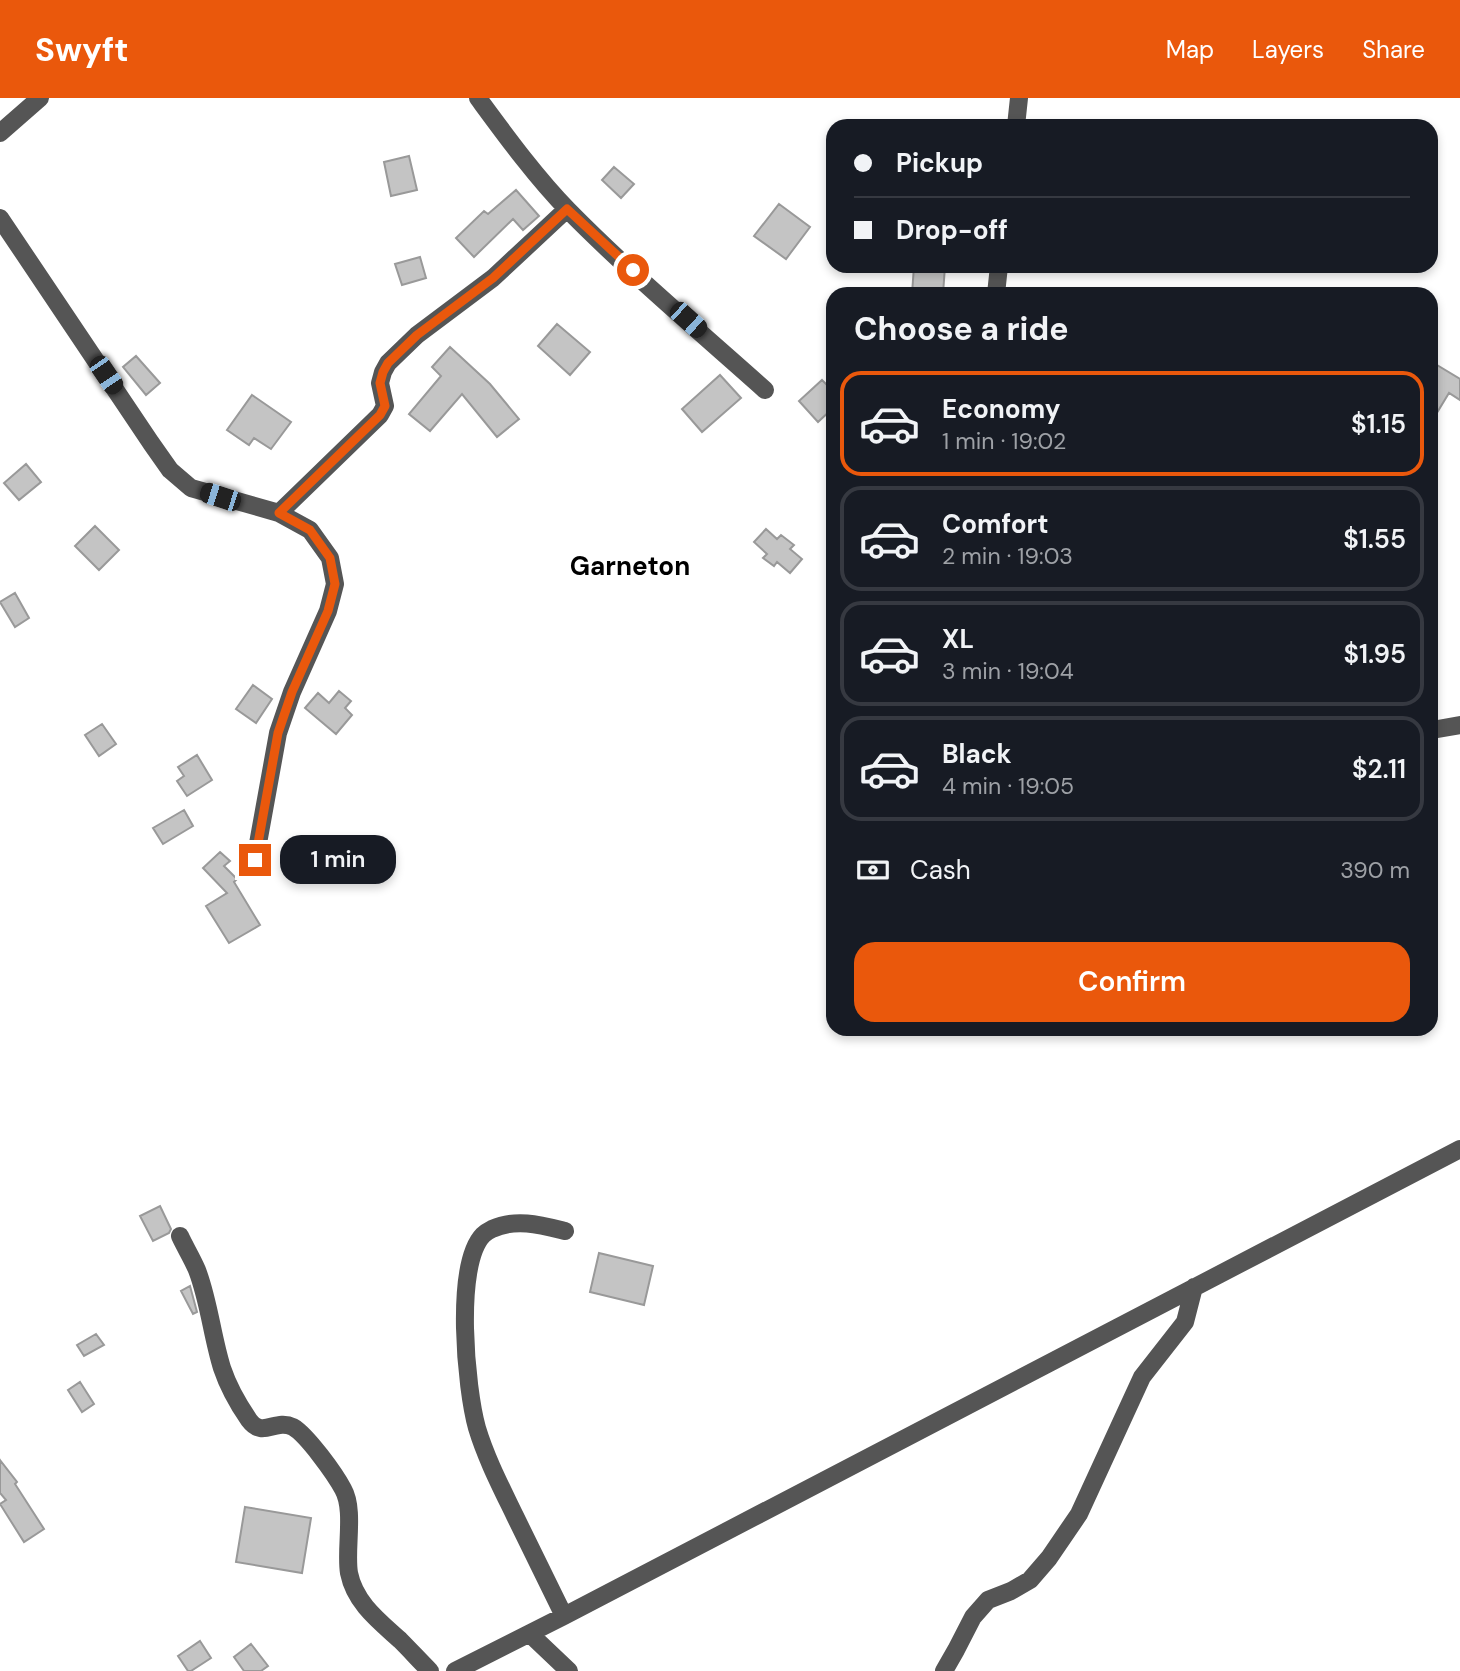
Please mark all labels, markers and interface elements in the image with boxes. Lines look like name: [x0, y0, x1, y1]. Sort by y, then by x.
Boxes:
text: Swyft: [35, 28, 128, 71]
text: Map: [1166, 34, 1214, 65]
text: Layers: [1252, 34, 1324, 65]
text: Share: [1362, 34, 1425, 65]
text: Pickup: [896, 146, 983, 180]
text: Drop-off: [896, 213, 1008, 247]
route start: [617, 254, 649, 286]
car: [666, 298, 711, 342]
text: Choose a ride: [854, 308, 1069, 350]
car: [86, 352, 127, 398]
icon: car: [858, 392, 921, 455]
text: Economy: [942, 392, 1060, 426]
text: $1.15: [1351, 407, 1406, 441]
text: 1 min · 19:02: [942, 426, 1066, 456]
car: [197, 481, 244, 513]
icon: car: [858, 507, 921, 570]
text: Comfort: [942, 507, 1048, 541]
text: $1.55: [1343, 522, 1406, 556]
text: 2 min · 19:03: [942, 541, 1073, 571]
district label: Garneton: [570, 549, 690, 583]
icon: car: [858, 622, 921, 685]
text: XL: [942, 622, 974, 656]
text: $1.95: [1344, 637, 1406, 671]
text: 3 min · 19:04: [942, 656, 1074, 686]
icon: car: [858, 737, 921, 800]
text: Black: [942, 737, 1012, 771]
text: $2.11: [1352, 752, 1406, 786]
text: 4 min · 19:05: [942, 771, 1074, 801]
callout: 1 min: [280, 836, 395, 884]
route end: [239, 844, 271, 876]
text: 1 min: [311, 844, 365, 874]
icon: cash: [854, 851, 892, 889]
text: Cash: [910, 853, 971, 887]
text: 390 m: [1340, 855, 1410, 885]
button: Confirm: [854, 942, 1410, 1022]

